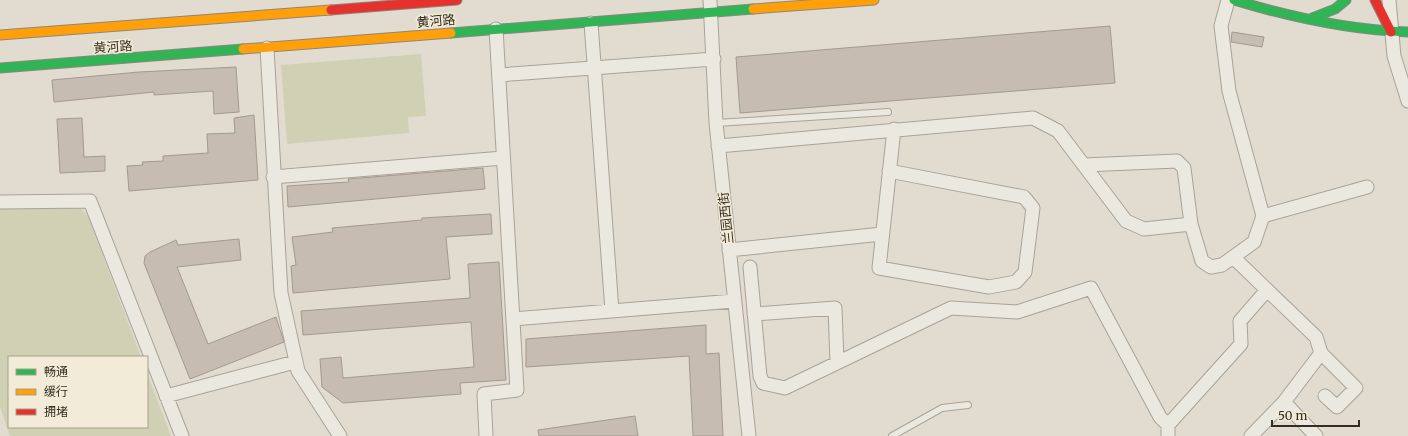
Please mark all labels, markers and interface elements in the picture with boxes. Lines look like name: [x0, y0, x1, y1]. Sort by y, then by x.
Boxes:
street label: 黄河路: [416, 11, 456, 31]
street label: 黄河路: [93, 37, 133, 57]
street label: 兰园西街: [715, 191, 737, 245]
legend: [8, 356, 148, 428]
text: 畅通: [44, 364, 68, 379]
text: 缓行: [44, 384, 68, 399]
scale bar: [1272, 402, 1359, 428]
text: 拥堵: [44, 404, 68, 419]
text: 50 m: [1278, 408, 1307, 423]

